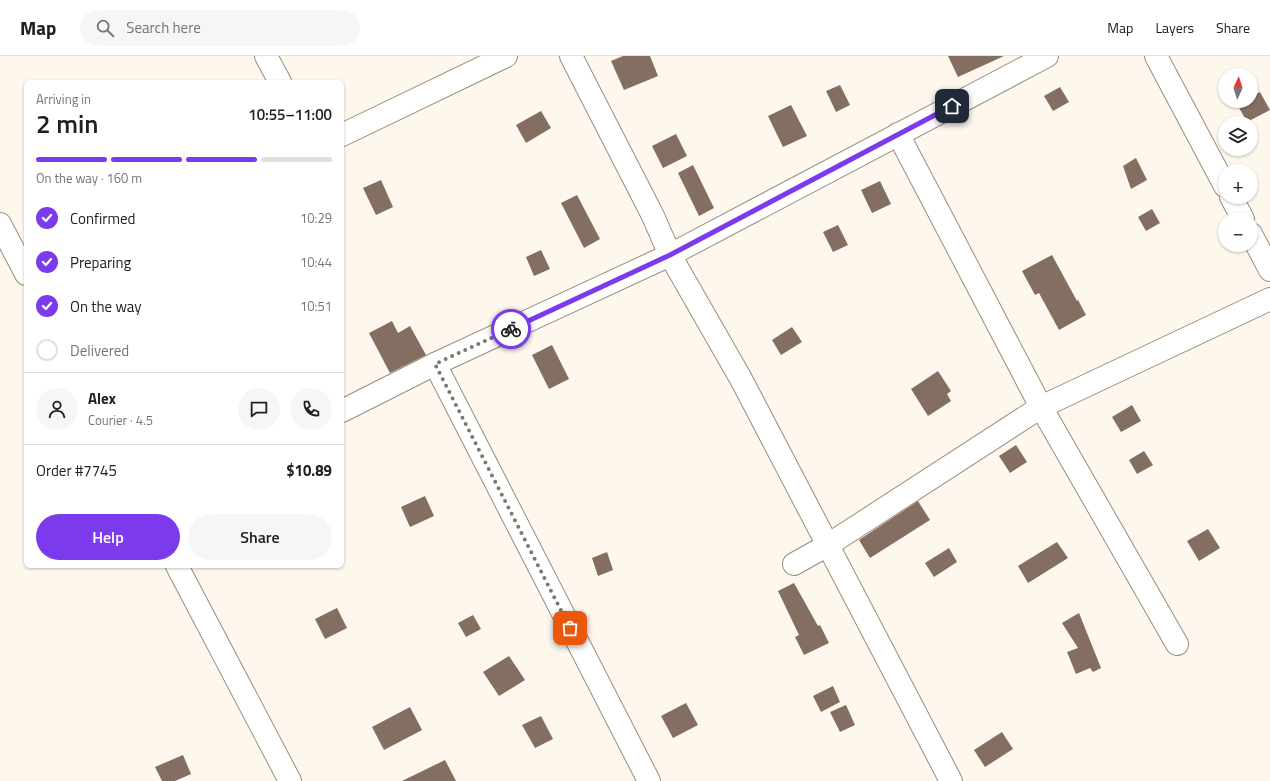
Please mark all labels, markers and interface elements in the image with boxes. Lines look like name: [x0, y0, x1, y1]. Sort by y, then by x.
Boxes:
search box: [80, 10, 360, 46]
text: Map: [20, 13, 56, 42]
text: Search here: [126, 16, 201, 39]
icon: search: [94, 17, 116, 39]
text: Map: [1107, 17, 1133, 38]
text: Layers: [1155, 17, 1194, 38]
text: Share: [1216, 17, 1250, 38]
north arrow: [1218, 68, 1258, 108]
map controls: [1218, 68, 1258, 252]
text: Arriving in: [36, 89, 91, 109]
pin: [935, 89, 969, 123]
icon: home: [941, 95, 963, 117]
text: 10:55–11:00: [248, 103, 332, 126]
text: 2 min: [36, 104, 99, 143]
button: layers: [1218, 116, 1258, 156]
button: +: [1218, 164, 1258, 204]
text: On the way · 160 m: [36, 168, 142, 188]
icon: check: [36, 207, 58, 229]
text: Confirmed: [70, 207, 135, 230]
text: 10:29: [300, 208, 332, 228]
button: −: [1218, 212, 1258, 252]
icon: check: [36, 251, 58, 273]
text: Preparing: [70, 251, 131, 274]
text: 10:44: [300, 252, 332, 272]
icon: check: [36, 295, 58, 317]
text: On the way: [70, 295, 142, 318]
text: 10:51: [300, 296, 332, 316]
courier: [491, 309, 531, 349]
icon: bike: [500, 318, 522, 340]
text: Delivered: [70, 339, 129, 362]
text: Alex: [88, 387, 116, 410]
button: person: [36, 388, 78, 430]
button: chat: [238, 388, 280, 430]
button: phone: [290, 388, 332, 430]
text: Courier · 4.5: [88, 410, 153, 430]
text: Order #7745: [36, 459, 117, 482]
text: $10.89: [286, 459, 332, 482]
button: Help: [36, 514, 180, 560]
button: Share: [188, 514, 332, 560]
pin: [553, 611, 587, 645]
icon: bag: [559, 617, 581, 639]

